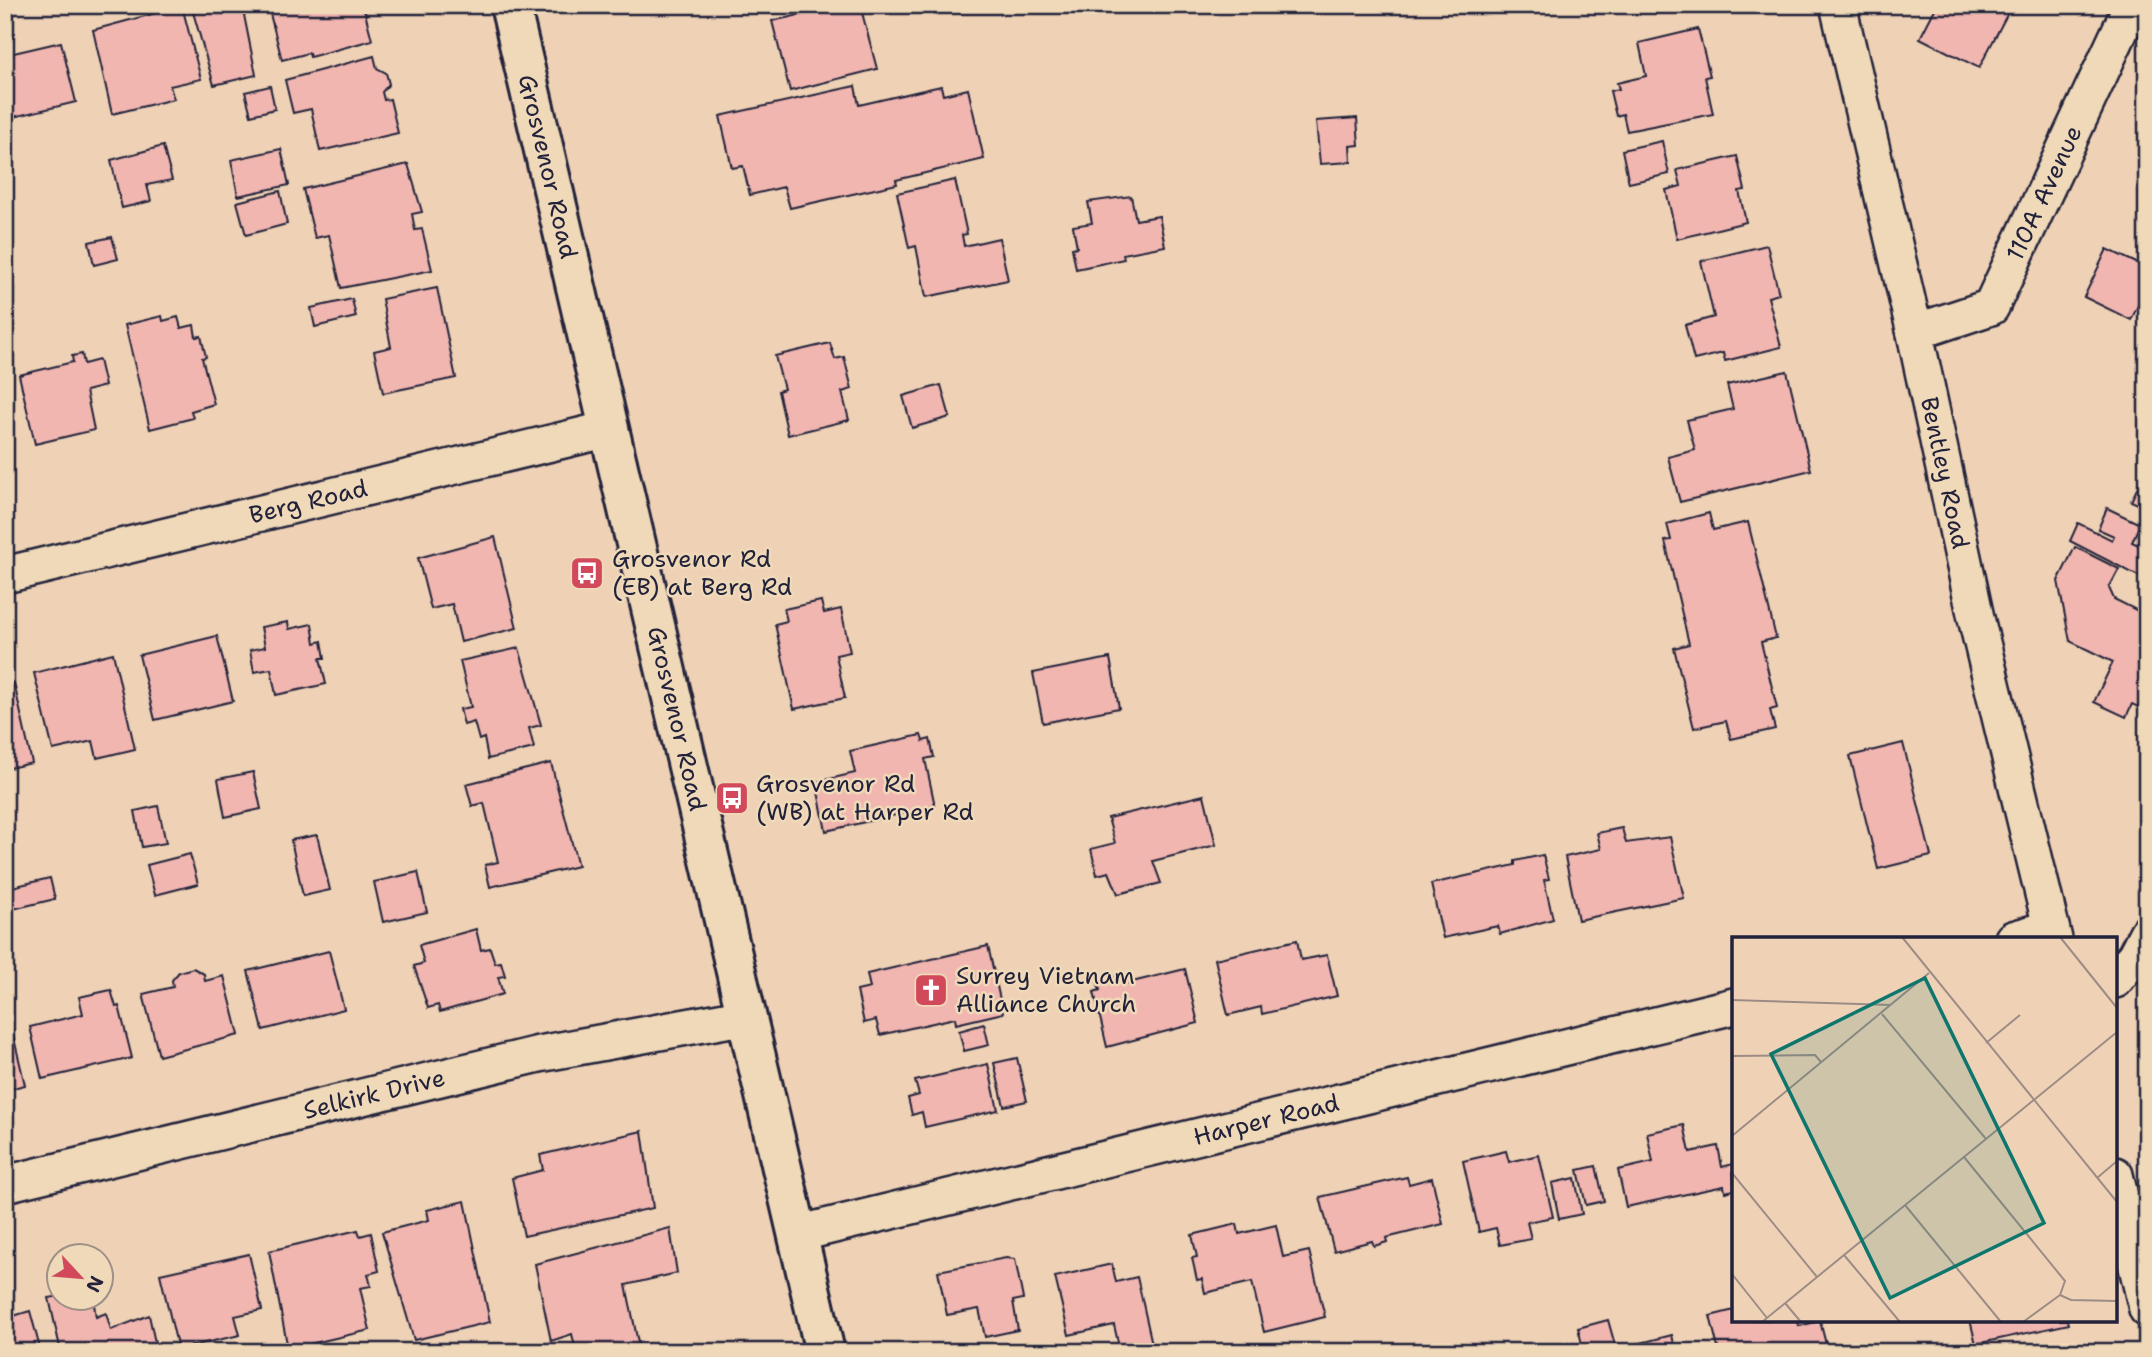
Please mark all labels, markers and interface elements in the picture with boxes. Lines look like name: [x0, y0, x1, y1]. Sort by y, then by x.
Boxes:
street label: Grosvenor Road: [511, 71, 585, 262]
street label: 110A Avenue: [1999, 120, 2089, 266]
street label: Bentley Road: [1913, 394, 1977, 552]
street label: Berg Road: [246, 472, 371, 531]
place label: Grosvenor Rd (EB) at Berg Rd: [612, 543, 792, 603]
bus stop icon: Grosvenor Rd (EB) at Berg Rd: [568, 554, 606, 592]
street label: Grosvenor Road: [640, 623, 714, 814]
place label: Grosvenor Rd (WB) at Harper Rd: [756, 768, 974, 828]
bus stop icon: Grosvenor Rd (WB) at Harper Rd: [713, 779, 751, 817]
inset map: [1732, 937, 2117, 1322]
place label: Surrey Vietnam Alliance Church: [956, 960, 1136, 1020]
church icon: Surrey Vietnam Alliance Church: [912, 971, 950, 1009]
street label: Selkirk Drive: [300, 1061, 448, 1127]
street label: Harper Road: [1190, 1087, 1343, 1153]
north arrow: [46, 1242, 116, 1312]
text: N: [80, 1272, 109, 1296]

